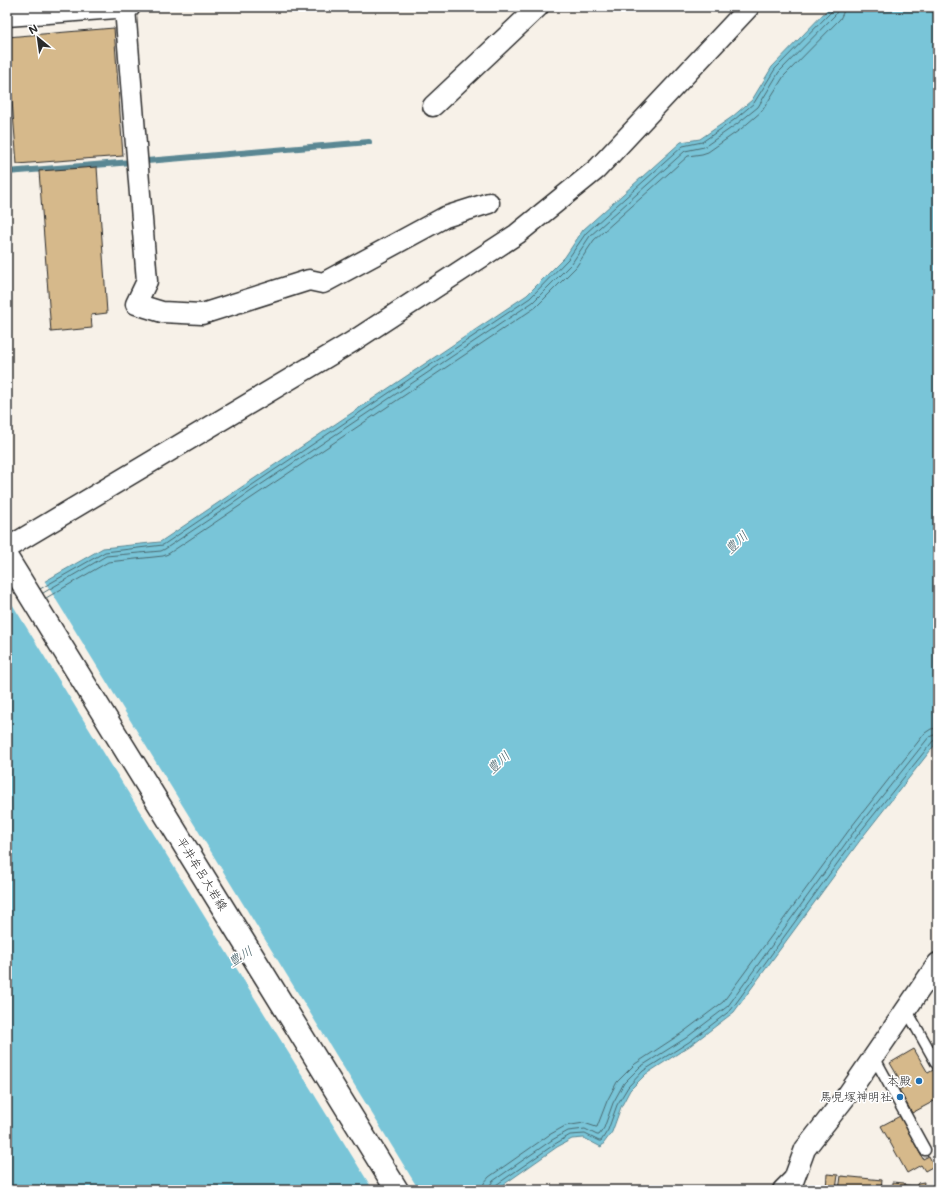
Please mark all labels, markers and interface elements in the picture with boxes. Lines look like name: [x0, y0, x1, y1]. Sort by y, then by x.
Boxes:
north arrow: [18, 18, 58, 58]
text: N: [26, 20, 40, 37]
water label: 豊川: [720, 527, 751, 557]
water label: 豊川: [482, 747, 513, 777]
street label: 平井牟呂大岩線: [174, 834, 232, 913]
water label: 豊川: [224, 941, 255, 970]
place label: 本殿: [887, 1072, 911, 1088]
marker: 本殿: [914, 1076, 924, 1086]
place label: 馬見塚神明社: [820, 1088, 892, 1104]
marker: 馬見塚神明社: [895, 1092, 905, 1102]

